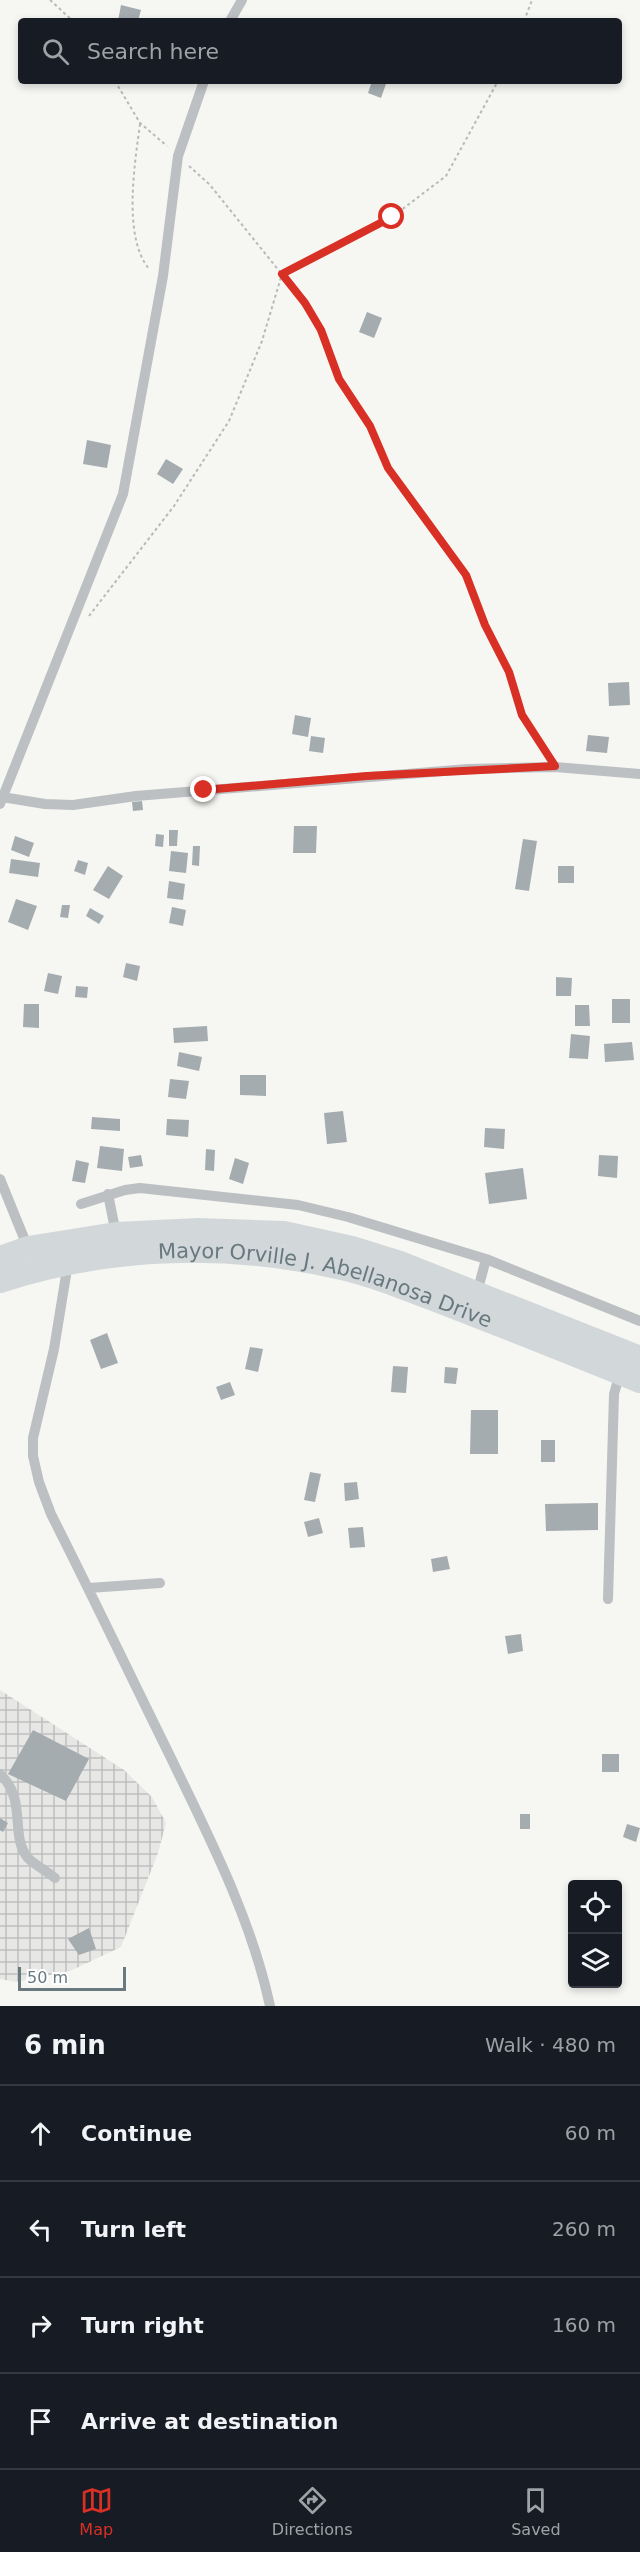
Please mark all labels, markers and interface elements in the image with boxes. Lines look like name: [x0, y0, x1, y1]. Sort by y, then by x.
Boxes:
search box: [18, 18, 622, 84]
icon: search: [39, 35, 72, 68]
text: Search here: [87, 39, 219, 64]
route start: [378, 203, 404, 229]
route end: [190, 776, 216, 802]
street label: Mayor Orville J. Abellanosa Drive: [157, 1239, 495, 1333]
map controls: [568, 1880, 622, 1988]
button: locate: [568, 1880, 622, 1934]
button: layers: [568, 1934, 622, 1988]
scale bar: [18, 1964, 126, 1992]
text: 50 m: [27, 1968, 68, 1987]
text: 6 min: [24, 2030, 106, 2060]
text: Walk · 480 m: [485, 2033, 616, 2057]
icon: ahead: [24, 2117, 57, 2150]
text: Continue: [81, 2121, 192, 2146]
text: 60 m: [565, 2121, 616, 2145]
icon: left: [24, 2213, 57, 2246]
text: Turn left: [81, 2217, 186, 2242]
text: 260 m: [552, 2217, 616, 2241]
icon: right: [24, 2309, 57, 2342]
text: Turn right: [81, 2313, 204, 2338]
text: 160 m: [552, 2313, 616, 2337]
icon: arrive: [24, 2405, 57, 2438]
text: Arrive at destination: [81, 2409, 338, 2434]
tab: Map: [79, 2484, 113, 2539]
tab: Directions: [272, 2484, 352, 2539]
tab: Saved: [511, 2484, 561, 2539]

